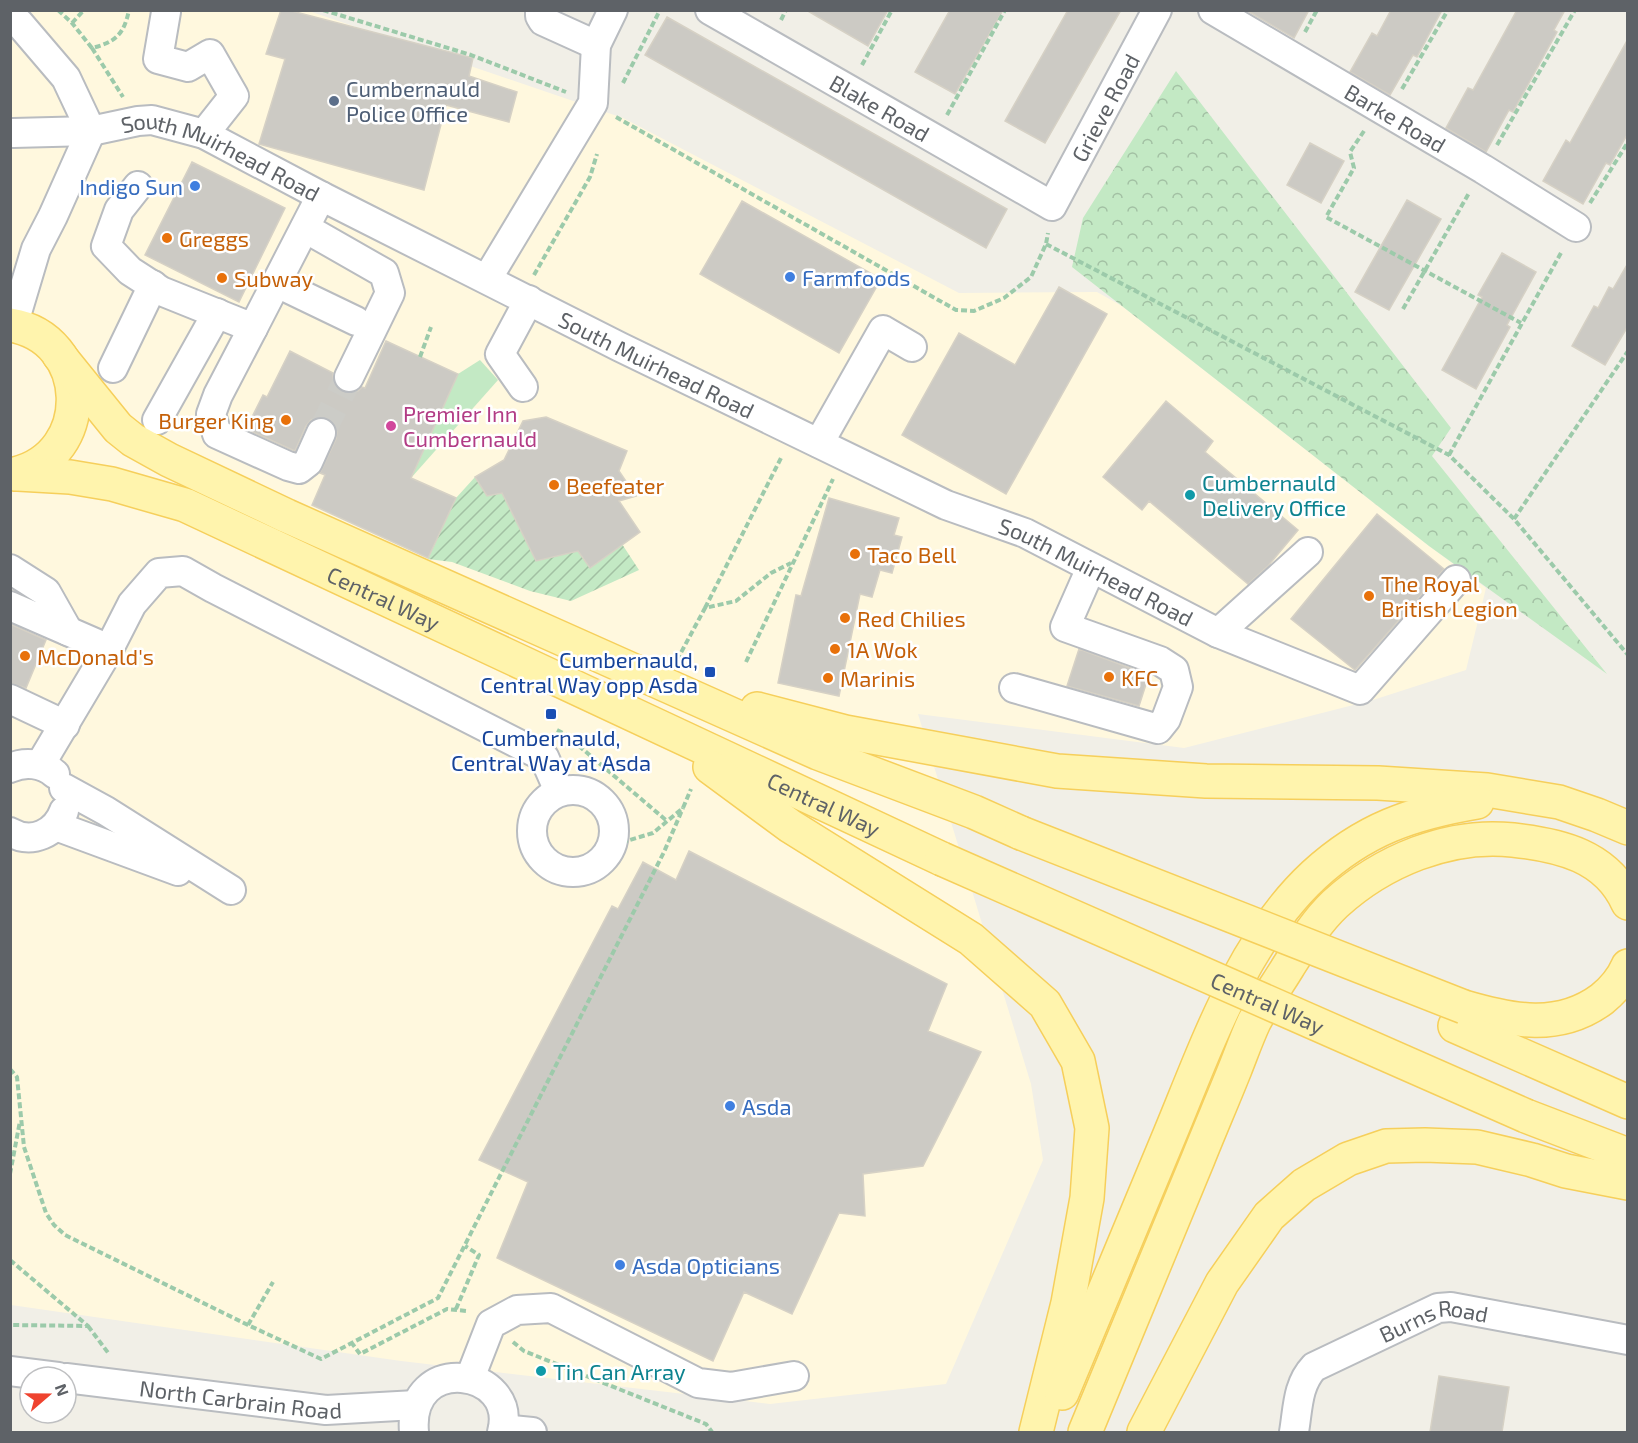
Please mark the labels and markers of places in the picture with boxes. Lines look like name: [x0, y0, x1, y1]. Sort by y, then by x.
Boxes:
place label: Cumbernauld Police Office: [346, 75, 480, 126]
marker: Cumbernauld Police Office: [327, 94, 341, 108]
place label: Indigo Sun: [79, 173, 183, 199]
marker: Indigo Sun: [188, 179, 202, 193]
place label: Greggs: [179, 225, 249, 251]
marker: Greggs: [160, 231, 174, 245]
place label: Farmfoods: [802, 264, 910, 290]
place label: Subway: [234, 265, 313, 291]
marker: Farmfoods: [783, 270, 797, 284]
marker: Subway: [215, 271, 229, 285]
place label: Premier Inn Cumbernauld: [403, 400, 537, 451]
place label: Burger King: [158, 407, 274, 433]
marker: Burger King: [279, 413, 293, 427]
marker: Premier Inn Cumbernauld: [384, 419, 398, 433]
place label: Cumbernauld Delivery Office: [1202, 469, 1346, 520]
place label: Beefeater: [566, 472, 665, 498]
marker: Beefeater: [547, 478, 561, 492]
marker: Cumbernauld Delivery Office: [1183, 488, 1197, 502]
place label: Taco Bell: [867, 541, 957, 567]
marker: Taco Bell: [848, 547, 862, 561]
place label: The Royal British Legion: [1381, 570, 1518, 621]
marker: The Royal British Legion: [1362, 589, 1376, 603]
place label: Red Chilies: [857, 605, 966, 631]
marker: Red Chilies: [838, 611, 852, 625]
place label: 1A Wok: [847, 636, 918, 662]
marker: 1A Wok: [828, 642, 842, 656]
place label: McDonald's: [37, 643, 154, 669]
place label: Cumbernauld, Central Way opp Asda: [480, 646, 698, 697]
marker: McDonald's: [18, 649, 32, 663]
place label: KFC: [1121, 664, 1158, 690]
marker: Cumbernauld, Central Way opp Asda: [703, 665, 717, 679]
place label: Marinis: [840, 665, 915, 691]
marker: KFC: [1102, 670, 1116, 684]
marker: Marinis: [821, 671, 835, 685]
marker: Cumbernauld, Central Way at Asda: [544, 707, 558, 721]
place label: Cumbernauld, Central Way at Asda: [451, 724, 651, 775]
place label: Asda: [742, 1093, 792, 1119]
marker: Asda: [723, 1099, 737, 1113]
place label: Asda Opticians: [632, 1252, 780, 1278]
marker: Asda Opticians: [613, 1258, 627, 1272]
place label: Tin Can Array: [553, 1358, 686, 1384]
marker: Tin Can Array: [534, 1364, 548, 1378]

